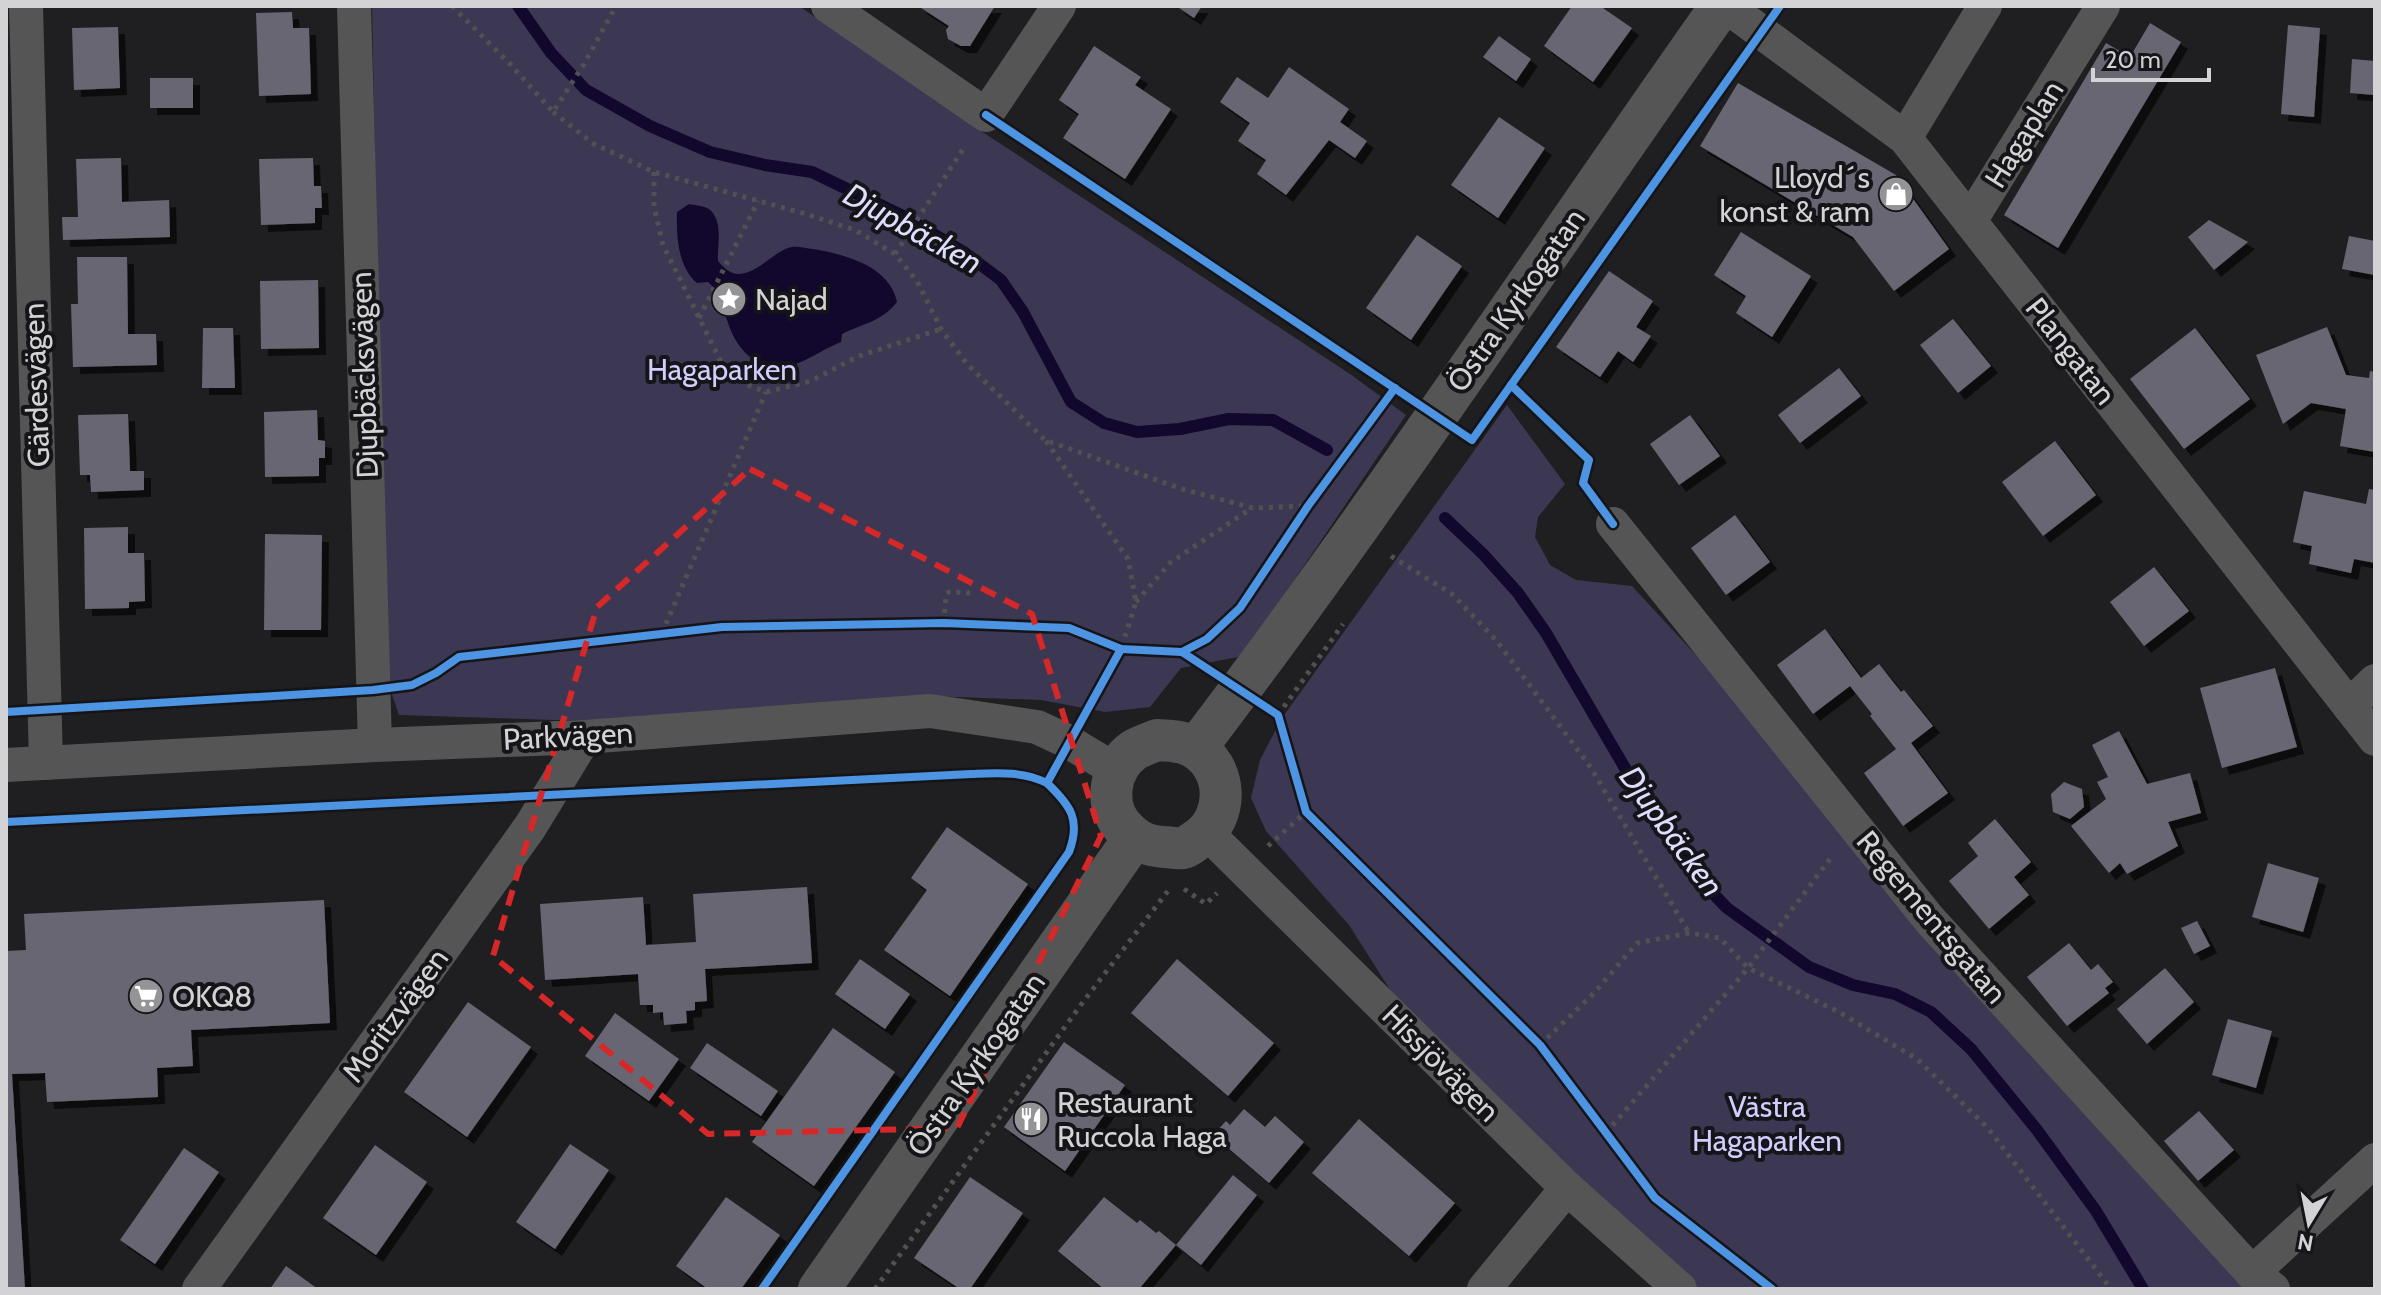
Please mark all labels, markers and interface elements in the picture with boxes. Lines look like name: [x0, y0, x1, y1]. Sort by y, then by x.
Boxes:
scale bar: [2093, 32, 2209, 82]
text: 20 m: [2105, 45, 2161, 74]
street label: Hagaplan: [1977, 73, 2071, 195]
place label: Lloyd´s konst & ram: [1720, 159, 1870, 230]
water label: Djupbäcken: [837, 174, 989, 282]
shop icon: Lloyd´s konst & ram: [1877, 175, 1915, 213]
street label: Östra Kyrkogatan: [1439, 201, 1593, 399]
street label: Djupbäcksvägen: [342, 271, 386, 479]
place icon: Najad: [710, 280, 748, 318]
place label: Najad: [755, 281, 828, 318]
street label: Plangatan: [2018, 290, 2124, 412]
street label: Gärdesvägen: [15, 302, 57, 468]
park label: Hagaparken: [647, 351, 797, 388]
street label: Parkvägen: [502, 714, 634, 758]
water label: Djupbäcken: [1612, 758, 1732, 904]
street label: Regementsgatan: [1849, 823, 2015, 1011]
street label: Moritzvägen: [334, 941, 456, 1089]
street label: Östra Kyrkogatan: [899, 965, 1053, 1163]
supermarket icon: OKQ8: [127, 977, 165, 1015]
place label: OKQ8: [172, 978, 253, 1015]
street label: Hissjövägen: [1375, 997, 1507, 1129]
place label: Restaurant Ruccola Haga: [1057, 1084, 1227, 1155]
park label: Västra Hagaparken: [1692, 1088, 1842, 1159]
restaurant icon: Restaurant Ruccola Haga: [1012, 1100, 1050, 1138]
north arrow: [2269, 1183, 2349, 1263]
text: N: [2296, 1228, 2316, 1257]

